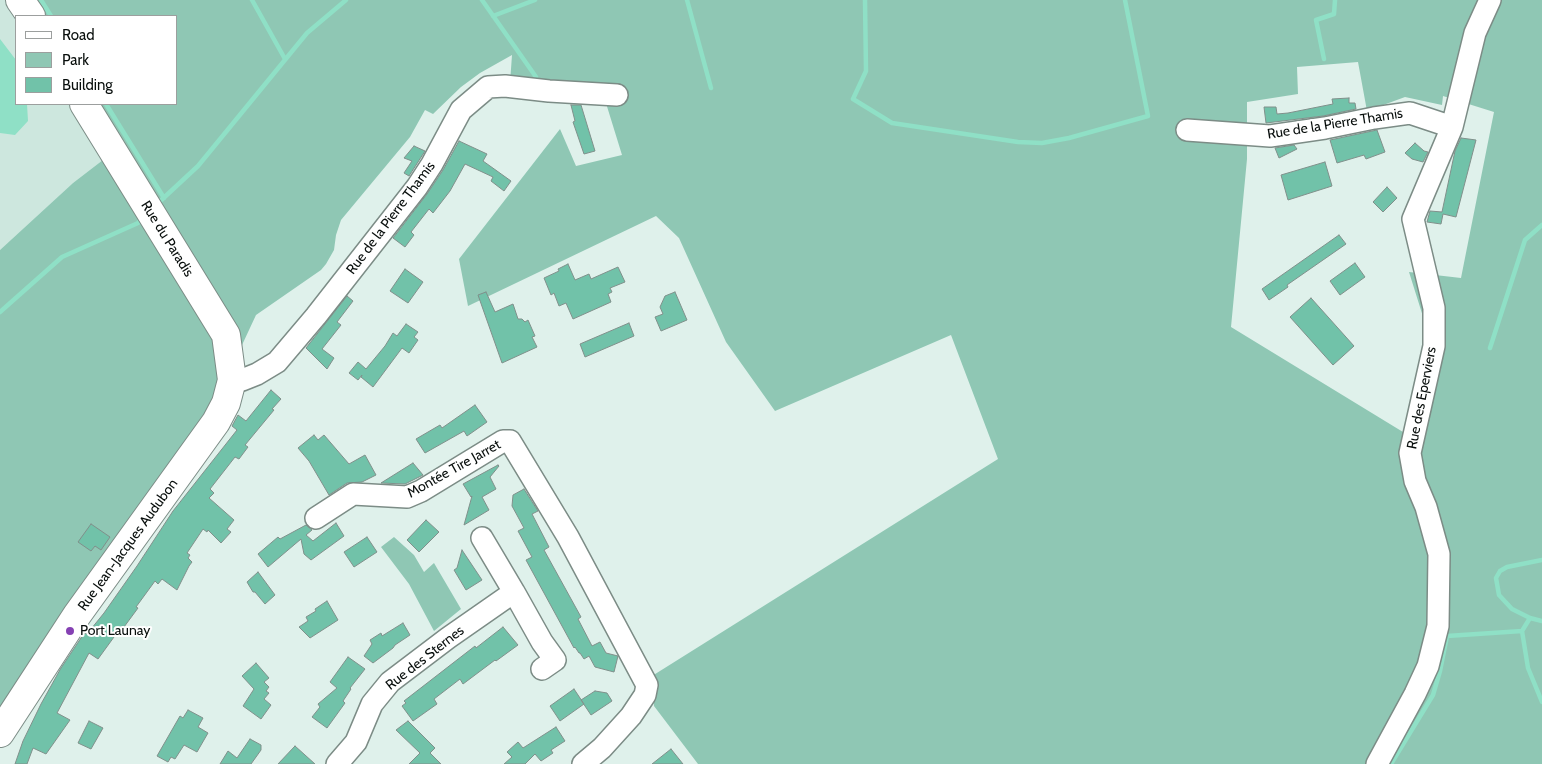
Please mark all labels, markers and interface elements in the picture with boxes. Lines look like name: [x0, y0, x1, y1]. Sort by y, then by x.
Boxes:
legend: [15, 15, 178, 105]
text: Road: [62, 26, 95, 44]
text: Park: [62, 51, 89, 69]
text: Building: [62, 76, 113, 94]
street label: Rue de la Pierre Thamis: [1266, 105, 1404, 143]
street label: Rue de la Pierre Thamis: [343, 158, 439, 278]
street label: Rue du Paradis: [137, 198, 197, 280]
street label: Rue des Eperviers: [1404, 345, 1440, 451]
street label: Montée Tire Jarret: [404, 436, 504, 502]
street label: Rue Jean-Jacques Audubon: [75, 476, 181, 614]
street label: Rue des Sternes: [382, 622, 468, 694]
place label: Port Launay: [80, 623, 150, 639]
marker: Port Launay: [64, 625, 76, 637]

